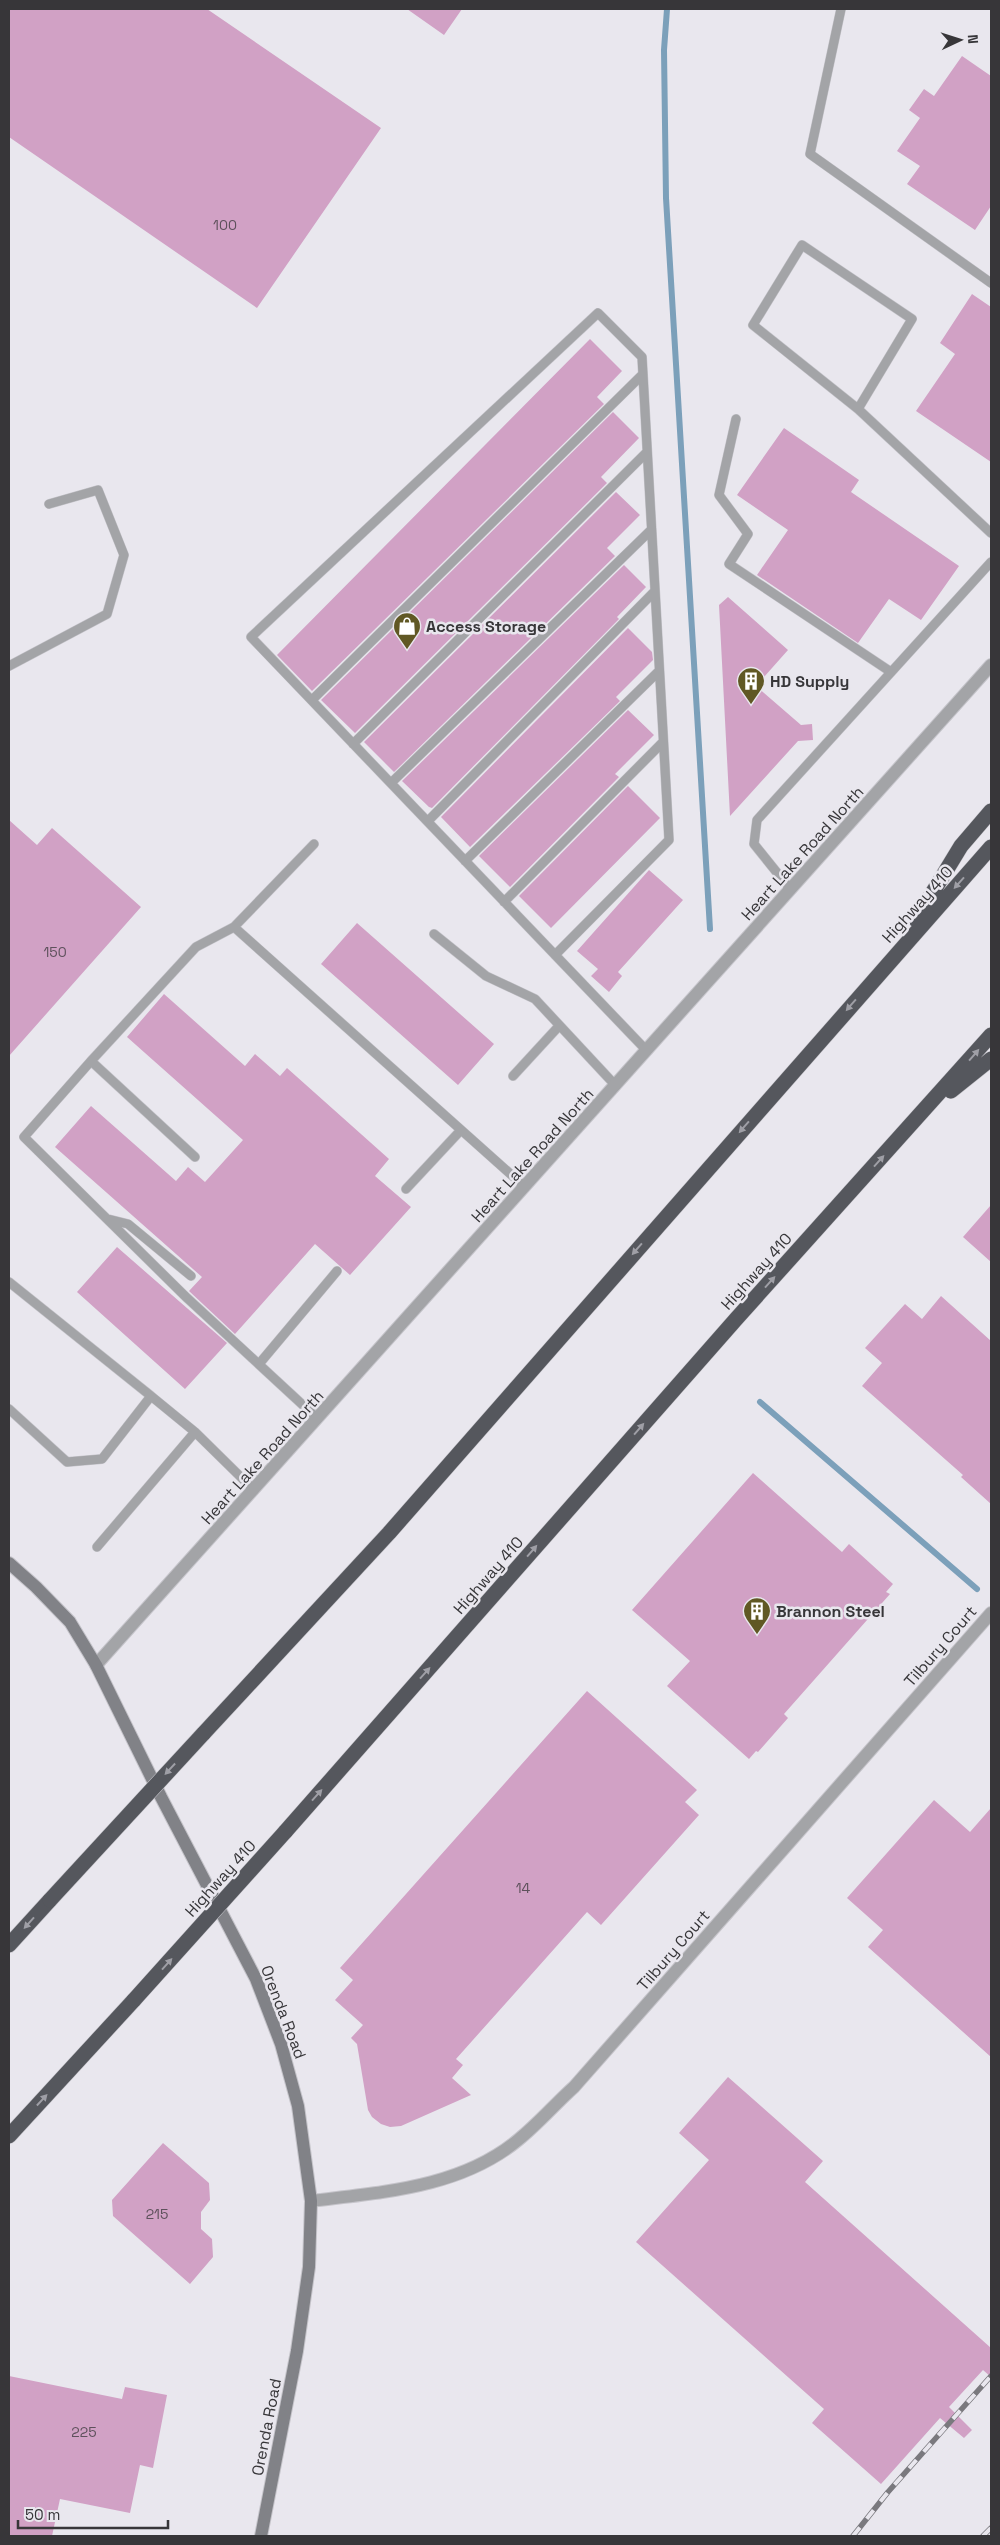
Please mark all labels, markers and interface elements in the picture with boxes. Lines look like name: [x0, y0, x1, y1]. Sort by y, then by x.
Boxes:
north arrow: [935, 15, 985, 65]
text: N: [964, 34, 982, 44]
house number: 100: [213, 216, 237, 234]
shop icon: Access Storage: [392, 611, 422, 650]
place label: Access Storage: [426, 616, 546, 637]
building icon: HD Supply: [736, 666, 766, 705]
place label: HD Supply: [770, 671, 849, 692]
street label: Heart Lake Road North: [737, 782, 868, 925]
street label: Highway 410: [877, 861, 957, 947]
one-way arrow: [953, 876, 965, 888]
house number: 150: [43, 943, 67, 961]
one-way arrow: [845, 998, 857, 1010]
one-way arrow: [968, 1049, 980, 1061]
street label: Heart Lake Road North: [467, 1084, 598, 1227]
one-way arrow: [738, 1120, 750, 1132]
one-way arrow: [873, 1156, 885, 1168]
street label: Highway 410: [716, 1228, 796, 1314]
one-way arrow: [631, 1243, 643, 1255]
one-way arrow: [764, 1276, 776, 1288]
street label: Heart Lake Road North: [197, 1386, 328, 1529]
one-way arrow: [634, 1423, 645, 1436]
street label: Highway 410: [449, 1532, 528, 1619]
one-way arrow: [526, 1546, 538, 1558]
building icon: Brannon Steel: [742, 1596, 772, 1635]
place label: Brannon Steel: [776, 1601, 885, 1622]
street label: Tilbury Court: [899, 1602, 981, 1691]
one-way arrow: [419, 1668, 431, 1680]
one-way arrow: [164, 1763, 176, 1775]
one-way arrow: [311, 1790, 323, 1802]
street label: Highway 410: [180, 1835, 260, 1921]
house number: 14: [516, 1879, 531, 1897]
street label: Tilbury Court: [632, 1906, 714, 1995]
one-way arrow: [23, 1916, 35, 1928]
one-way arrow: [161, 1957, 172, 1970]
street label: Orenda Road: [256, 1962, 311, 2062]
one-way arrow: [36, 2095, 48, 2107]
house number: 215: [146, 2205, 168, 2223]
street label: Orenda Road: [247, 2377, 286, 2478]
house number: 225: [71, 2423, 97, 2441]
scale bar: [18, 2498, 168, 2530]
text: 50 m: [25, 2505, 60, 2524]

